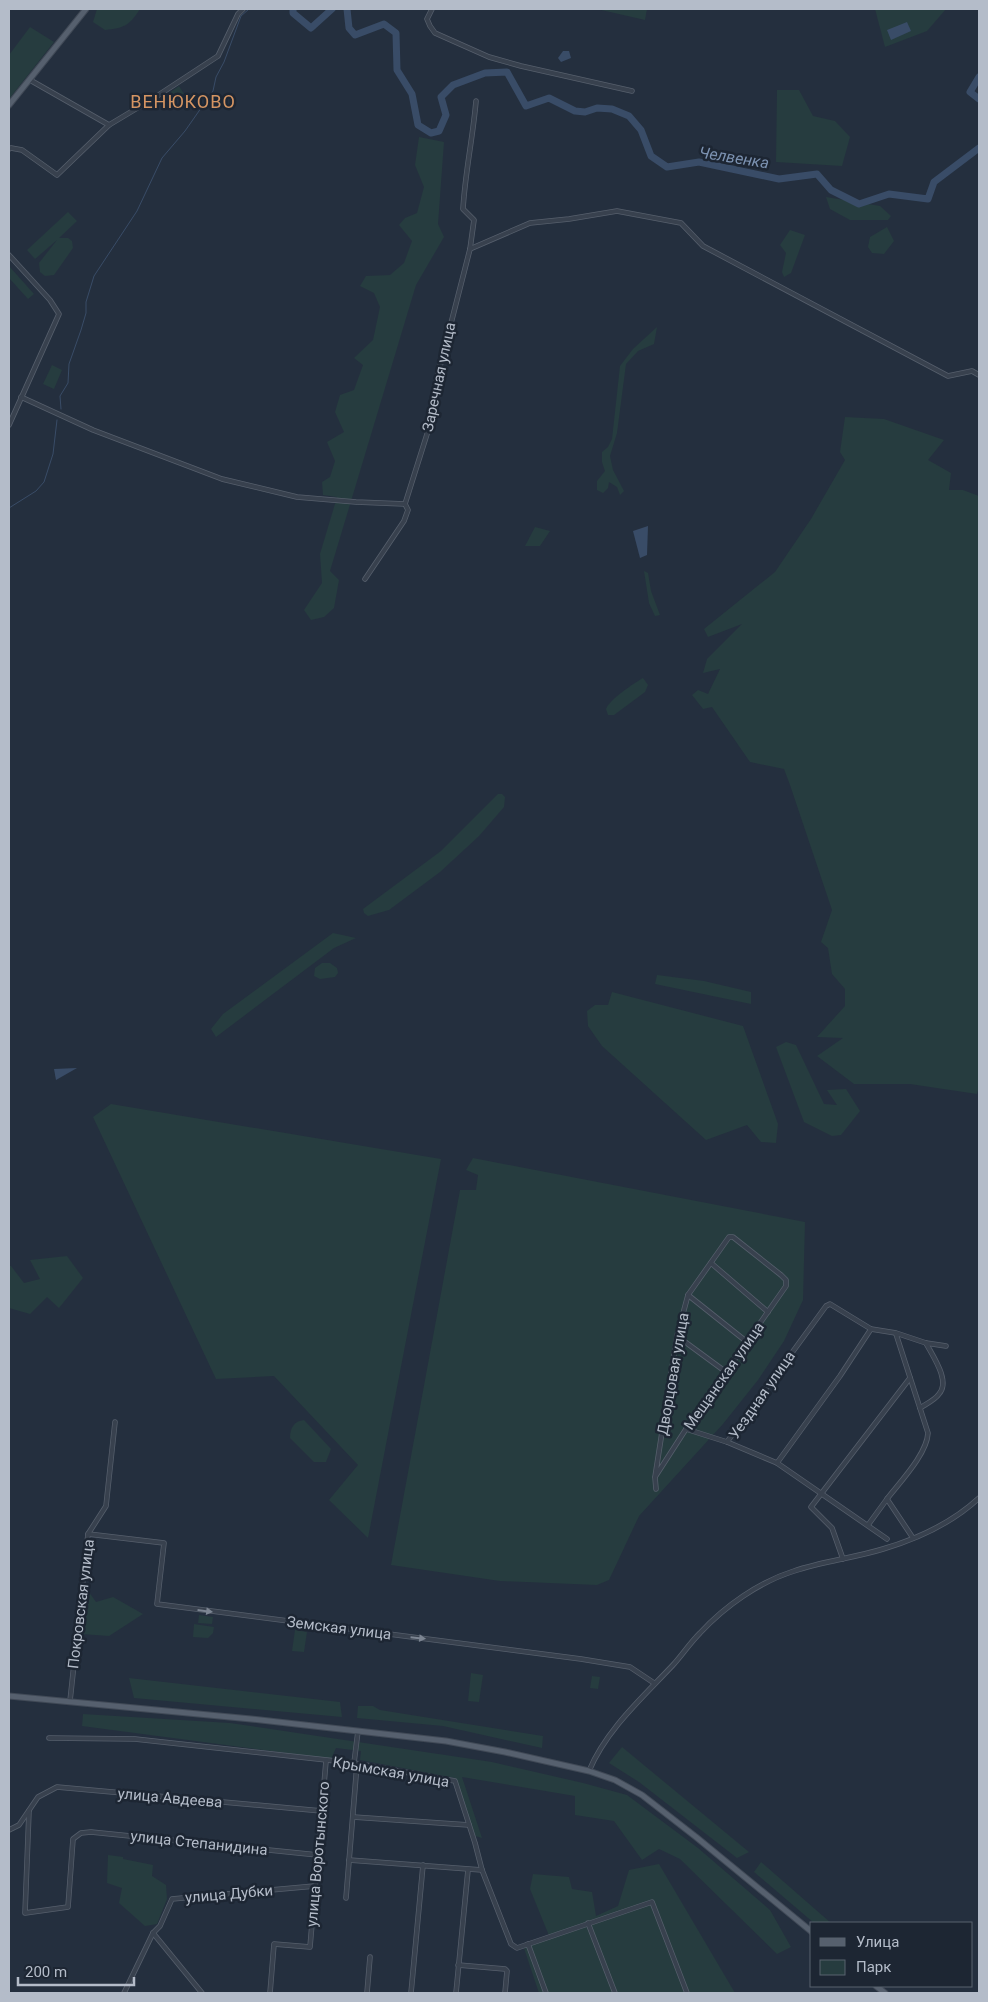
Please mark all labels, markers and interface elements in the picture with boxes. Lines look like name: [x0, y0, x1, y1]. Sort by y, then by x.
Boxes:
district label: ВЕНЮКОВО: [130, 91, 236, 112]
water label: Челвенка: [698, 143, 770, 172]
street label: Заречная улица: [419, 321, 459, 433]
street label: Дворцовая улица: [653, 1311, 693, 1437]
street label: Мещанская улица: [680, 1319, 768, 1433]
street label: Уездная улица: [725, 1347, 799, 1443]
street label: Покровская улица: [64, 1538, 98, 1670]
one-way arrow: [197, 1607, 213, 1615]
street label: Земская улица: [286, 1613, 392, 1643]
one-way arrow: [411, 1634, 427, 1642]
street label: Крымская улица: [331, 1753, 451, 1791]
street label: улица Воротынского: [303, 1780, 333, 1928]
street label: улица Авдеева: [117, 1784, 223, 1812]
street label: улица Степанидина: [129, 1827, 269, 1859]
street label: улица Дубки: [184, 1881, 274, 1907]
legend: [810, 1922, 973, 1987]
text: Улица: [856, 1933, 899, 1951]
scale bar: [18, 1954, 134, 1986]
text: Парк: [856, 1958, 891, 1976]
text: 200 m: [25, 1963, 67, 1981]

